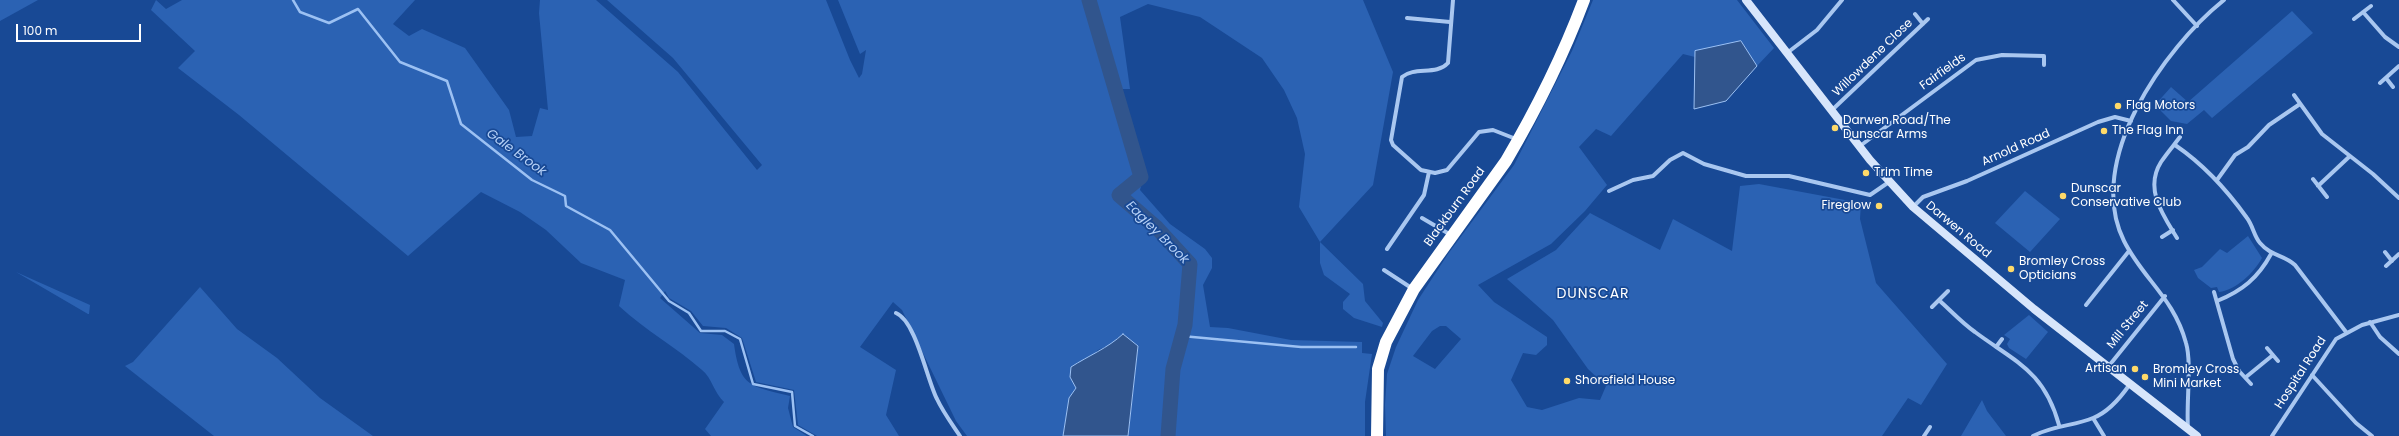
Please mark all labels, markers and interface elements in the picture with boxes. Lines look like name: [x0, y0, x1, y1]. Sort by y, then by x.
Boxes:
scale bar: [18, 16, 143, 42]
street label: Willowdene Close: [1830, 16, 1916, 100]
text: 100 m: [23, 22, 57, 39]
street label: Fairfields: [1917, 51, 1969, 93]
place label: Flag Motors: [2126, 99, 2195, 113]
marker: Flag Motors: [2113, 101, 2123, 111]
place label: Darwen Road/The Dunscar Arms: [1843, 114, 1951, 142]
marker: Darwen Road/The Dunscar Arms: [1830, 123, 1840, 133]
place label: The Flag Inn: [2112, 124, 2184, 138]
water label: Gale Brook: [483, 126, 549, 180]
street label: Arnold Road: [1980, 126, 2052, 170]
marker: The Flag Inn: [2099, 126, 2109, 136]
street label: Blackburn Road: [1421, 165, 1489, 249]
place label: Trim Time: [1874, 166, 1933, 180]
marker: Trim Time: [1861, 168, 1871, 178]
place label: Dunscar Conservative Club: [2071, 182, 2181, 210]
marker: Dunscar Conservative Club: [2058, 191, 2068, 201]
water label: Eagley Brook: [1122, 198, 1192, 268]
place label: Fireglow: [1822, 199, 1871, 213]
street label: Darwen Road: [1923, 199, 1993, 261]
marker: Fireglow: [1874, 201, 1884, 211]
place label: Bromley Cross Opticians: [2019, 255, 2105, 283]
marker: Bromley Cross Opticians: [2006, 264, 2016, 274]
district label: DUNSCAR: [1556, 286, 1630, 302]
street label: Mill Street: [2104, 298, 2152, 352]
street label: Hospital Road: [2272, 334, 2330, 412]
place label: Artisan: [2085, 362, 2127, 376]
place label: Bromley Cross Mini Market: [2153, 363, 2239, 391]
marker: Artisan: [2130, 364, 2140, 374]
marker: Bromley Cross Mini Market: [2140, 372, 2150, 382]
place label: Shorefield House: [1575, 374, 1675, 388]
marker: Shorefield House: [1562, 376, 1572, 386]

